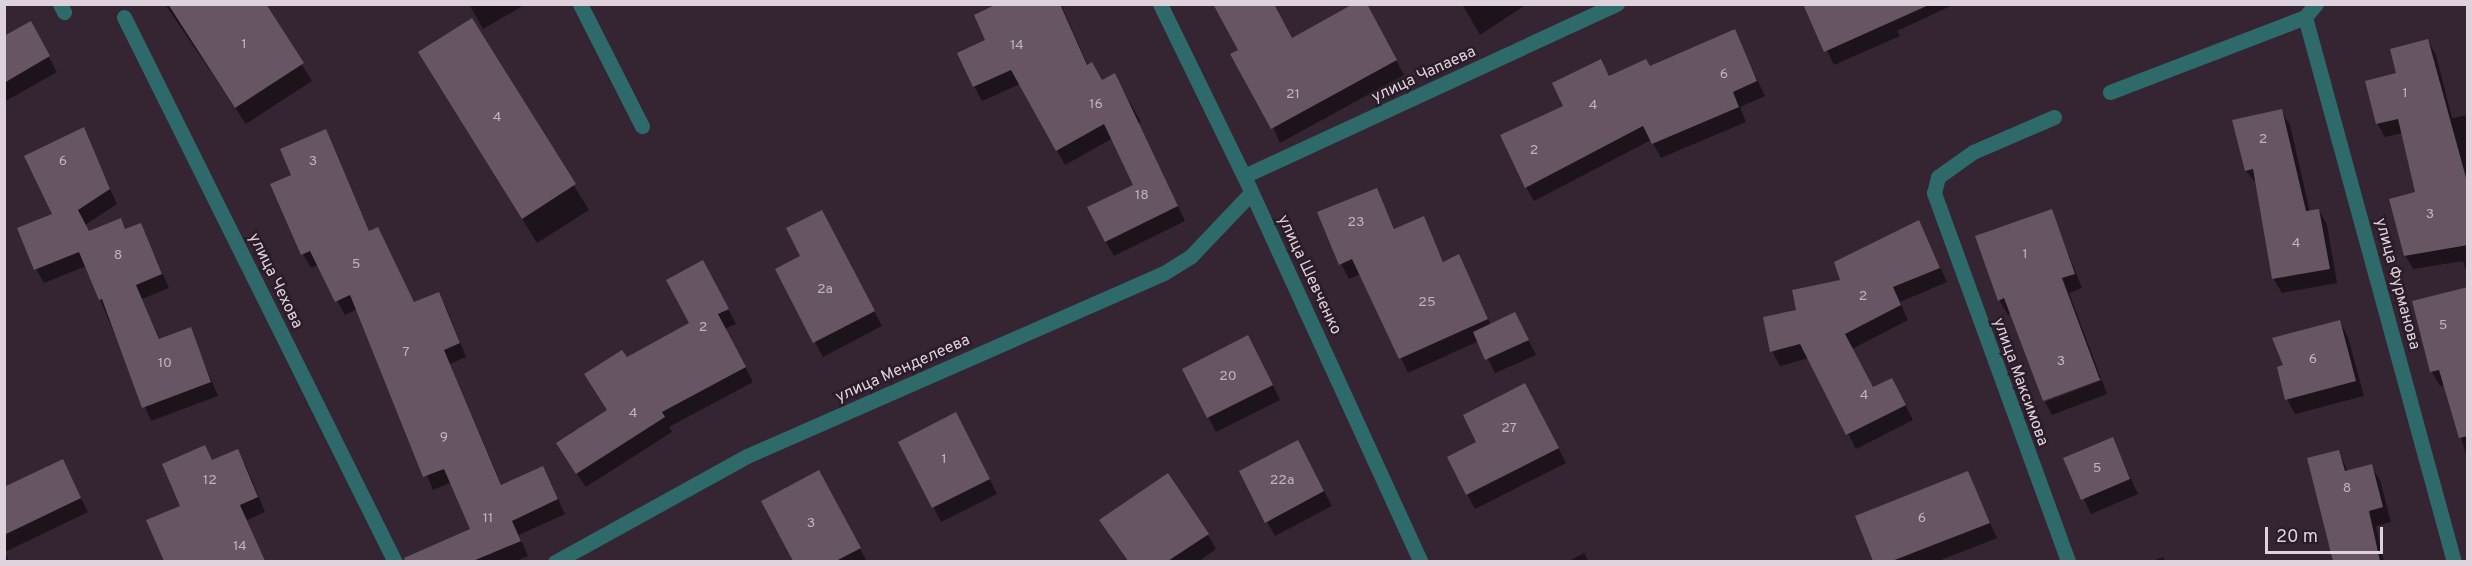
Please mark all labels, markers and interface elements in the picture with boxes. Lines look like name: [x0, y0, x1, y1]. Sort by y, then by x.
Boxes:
house number: 1: [241, 37, 247, 53]
house number: 14: [1010, 38, 1024, 54]
street label: улица Чапаева: [1369, 42, 1479, 108]
house number: 6: [1720, 67, 1728, 83]
house number: 1: [2402, 86, 2408, 102]
house number: 21: [1286, 87, 1300, 103]
house number: 16: [1089, 97, 1103, 113]
house number: 4: [1589, 98, 1597, 114]
house number: 4: [493, 110, 501, 126]
house number: 2: [2259, 132, 2267, 148]
house number: 2: [1530, 143, 1538, 159]
house number: 6: [59, 154, 67, 170]
house number: 3: [309, 154, 317, 170]
house number: 18: [1135, 188, 1149, 204]
house number: 3: [2426, 207, 2434, 223]
street label: улица Шевченко: [1273, 212, 1345, 338]
house number: 23: [1348, 215, 1364, 231]
street label: улица Фурманова: [2370, 216, 2424, 352]
street label: улица Чехова: [244, 230, 306, 332]
house number: 4: [2292, 236, 2300, 252]
house number: 1: [2022, 247, 2028, 263]
house number: 8: [114, 248, 122, 264]
house number: 5: [352, 257, 360, 273]
house number: 2а: [817, 282, 833, 298]
house number: 2: [1859, 289, 1867, 305]
house number: 25: [1418, 295, 1436, 311]
street label: улица Максимова: [1988, 315, 2052, 449]
house number: 5: [2439, 318, 2447, 334]
house number: 2: [699, 320, 707, 336]
street label: улица Менделеева: [833, 331, 973, 407]
house number: 7: [402, 345, 410, 361]
house number: 6: [2309, 352, 2317, 368]
house number: 3: [2057, 354, 2065, 370]
house number: 10: [158, 356, 172, 372]
house number: 20: [1219, 369, 1237, 385]
house number: 4: [1860, 388, 1868, 404]
house number: 4: [629, 406, 637, 422]
house number: 27: [1501, 421, 1517, 437]
house number: 9: [440, 430, 448, 446]
house number: 1: [941, 452, 947, 468]
house number: 5: [2093, 461, 2101, 477]
house number: 12: [203, 473, 217, 489]
house number: 22а: [1270, 473, 1294, 489]
house number: 8: [2343, 481, 2351, 497]
house number: 11: [483, 511, 493, 527]
house number: 6: [1918, 511, 1926, 527]
scale bar: [2268, 515, 2386, 553]
house number: 3: [807, 516, 815, 532]
text: 20 m: [2276, 526, 2318, 549]
house number: 14: [233, 539, 247, 555]

